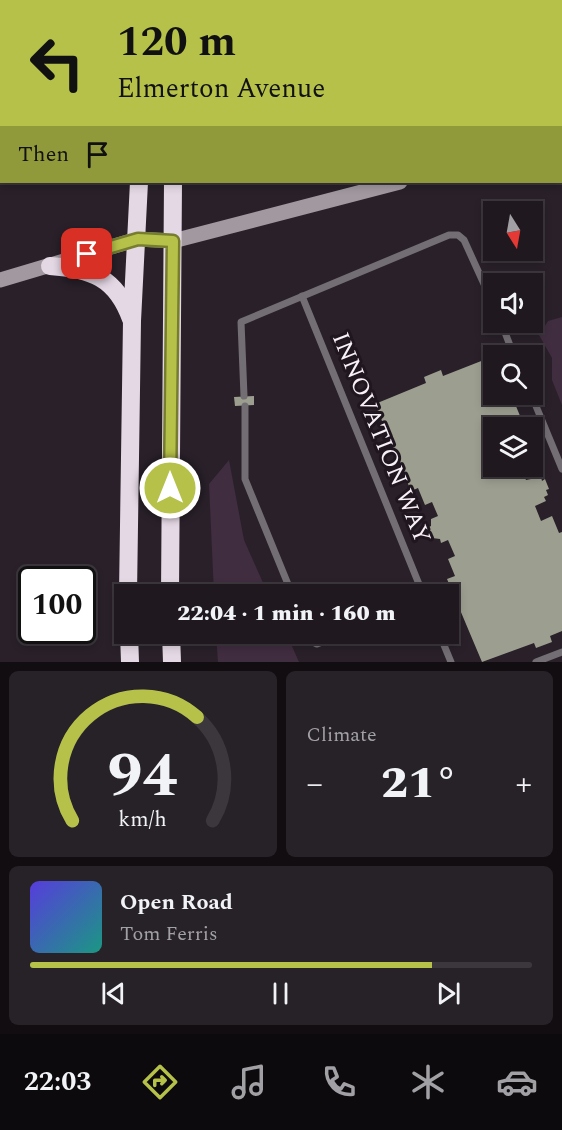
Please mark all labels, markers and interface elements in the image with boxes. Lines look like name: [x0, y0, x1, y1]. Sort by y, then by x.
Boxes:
text: 120 m: [117, 11, 236, 74]
icon: left: [18, 24, 96, 102]
text: Elmerton Avenue: [117, 68, 325, 110]
text: Then: [18, 138, 69, 171]
icon: arrive: [81, 138, 114, 171]
north arrow: [483, 201, 543, 261]
map controls: [483, 201, 543, 477]
pin: [61, 228, 112, 279]
icon: arrive: [70, 237, 103, 270]
button: sound: [483, 273, 543, 333]
street label: INNOVATION WAY: [322, 327, 440, 549]
button: search: [483, 345, 543, 405]
button: layers: [483, 417, 543, 477]
position arrow: [138, 456, 202, 520]
speed limit sign: 100: [18, 566, 96, 644]
text: 22:04 · 1 min · 160 m: [177, 597, 396, 630]
text: Climate: [307, 720, 377, 750]
text: 94: [108, 729, 178, 824]
text: 21°: [381, 749, 458, 818]
text: −: [307, 759, 323, 809]
text: +: [515, 759, 532, 809]
text: km/h: [119, 803, 167, 836]
text: Open Road: [120, 886, 233, 919]
text: Tom Ferris: [120, 919, 218, 949]
icon: previous: [97, 977, 130, 1010]
icon: pause: [264, 977, 297, 1010]
icon: next: [432, 977, 465, 1010]
text: 22:03: [24, 1061, 92, 1103]
icon: directions: [139, 1061, 181, 1103]
icon: music: [228, 1061, 270, 1103]
icon: phone: [318, 1061, 360, 1103]
icon: climate: [407, 1061, 449, 1103]
icon: car: [496, 1061, 538, 1103]

